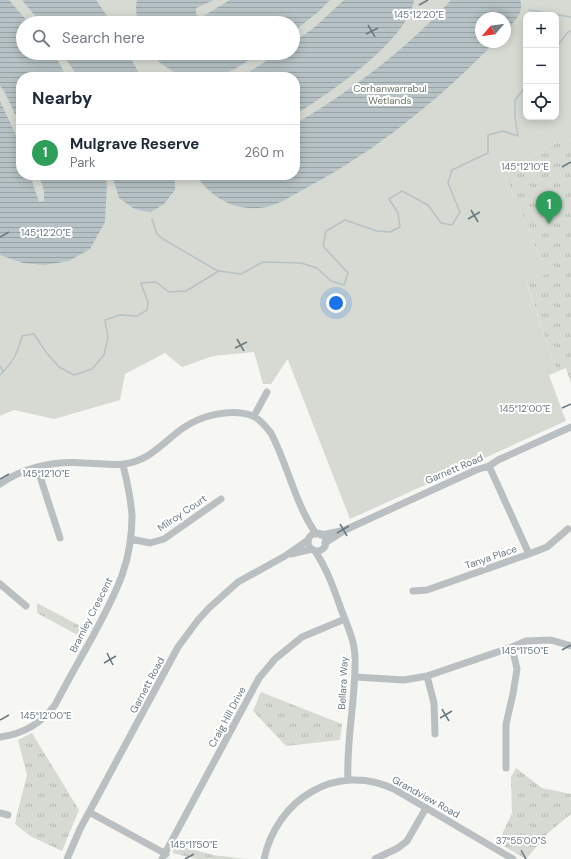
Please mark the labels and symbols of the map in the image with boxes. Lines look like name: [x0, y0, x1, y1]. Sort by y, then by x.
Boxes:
text: 145°12'20"E: [394, 8, 444, 21]
north arrow: [475, 12, 511, 48]
park label: Corhanwarrabul Wetlands: [353, 82, 427, 107]
text: 145°12'10"E: [501, 160, 549, 173]
pin: 1: [536, 191, 562, 224]
text: 145°12'20"E: [21, 226, 71, 239]
your location: [326, 293, 346, 313]
text: 145°12'00"E: [499, 402, 551, 415]
street label: Garnett Road: [423, 451, 485, 487]
text: 145°12'10"E: [22, 467, 70, 480]
street label: Milroy Court: [155, 492, 209, 534]
street label: Tanya Place: [463, 542, 519, 572]
street label: Bramley Crescent: [66, 575, 116, 655]
text: 145°11'50"E: [501, 644, 549, 657]
street label: Garnett Road: [127, 655, 167, 715]
street label: Bellara Way: [335, 656, 351, 710]
street label: Craig Hill Drive: [206, 684, 249, 750]
text: 145°12'00"E: [20, 709, 72, 722]
street label: Grandview Road: [390, 773, 462, 821]
text: 37°55'00"S: [496, 834, 546, 847]
text: 145°11'50"E: [170, 838, 218, 851]

